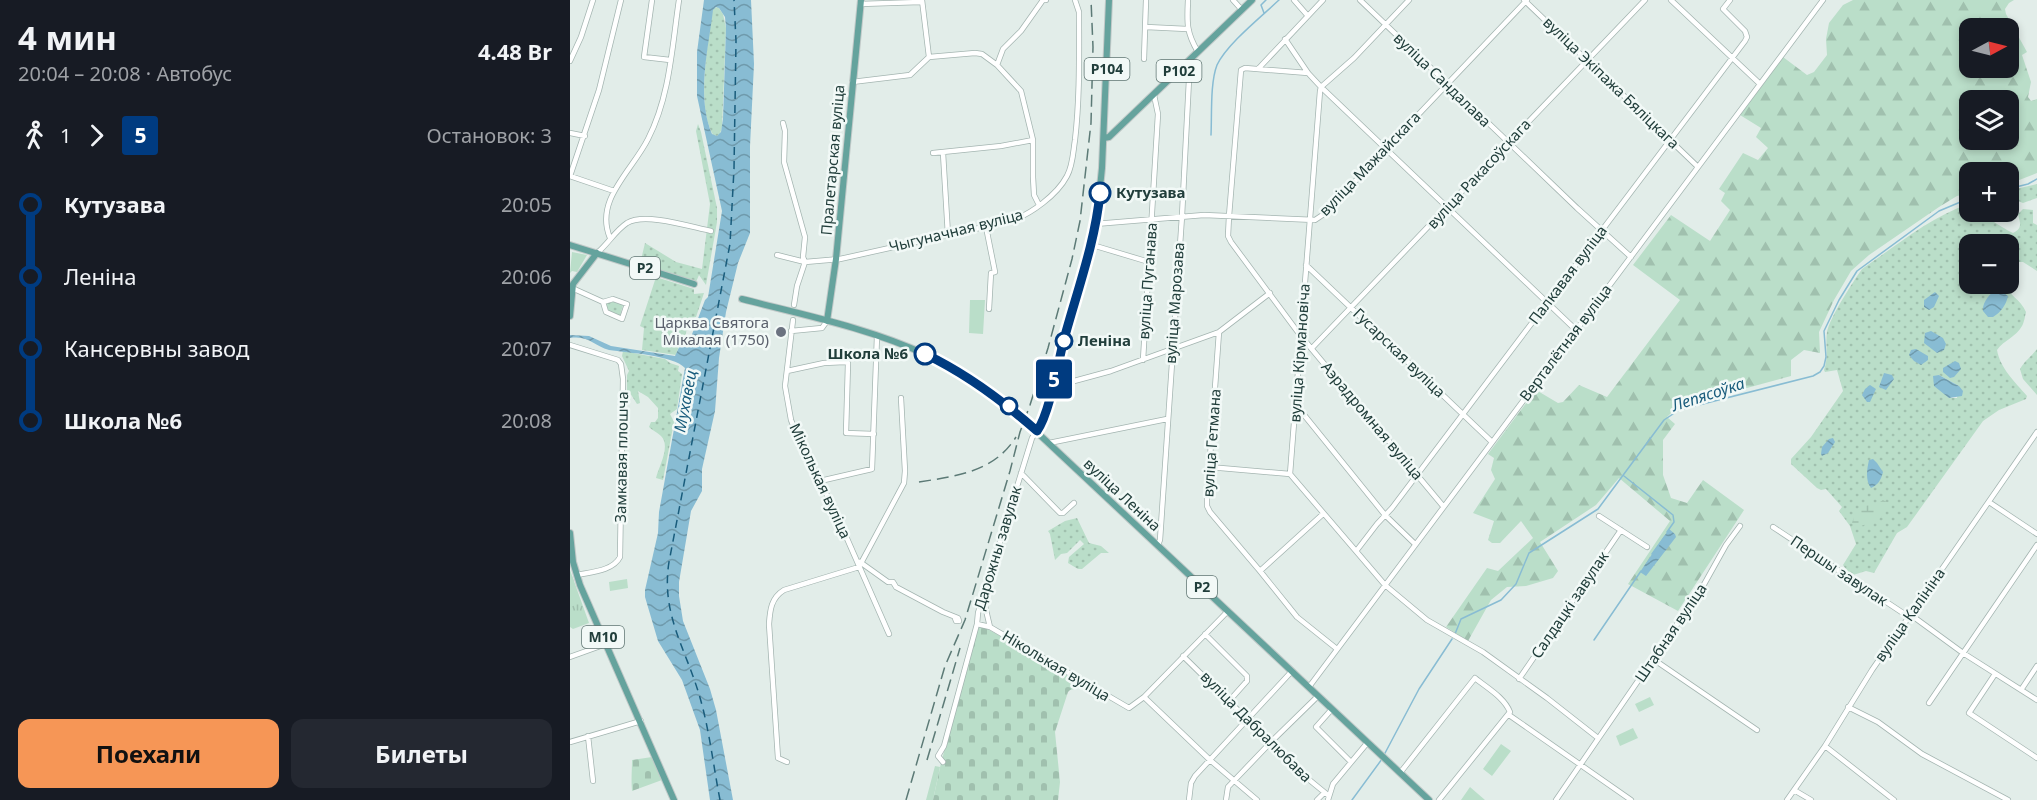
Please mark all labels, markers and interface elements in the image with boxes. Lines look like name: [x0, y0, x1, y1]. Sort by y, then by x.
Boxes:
street label: вуліца Экіпажа Бяліцкага: [1539, 12, 1684, 153]
text: 4 мин: [18, 15, 117, 60]
north arrow: [1959, 18, 2019, 78]
map controls: [1959, 18, 2019, 294]
street label: вуліца Сандалава: [1390, 28, 1496, 131]
text: 4.48 Br: [478, 36, 552, 66]
road number: Р104: [1084, 58, 1130, 80]
text: 20:04 – 20:08 · Автобус: [18, 60, 232, 87]
road number: Р102: [1156, 60, 1202, 82]
street label: Пралетарская вуліца: [815, 84, 849, 236]
button: layers: [1959, 90, 2019, 150]
street label: вуліца Мажайскага: [1314, 107, 1424, 220]
street label: вуліца Ракасоўскага: [1422, 114, 1535, 233]
icon: walk: [18, 119, 51, 152]
icon: forward: [80, 119, 113, 152]
text: 5: [134, 121, 146, 149]
text: 1: [60, 122, 71, 149]
text: Остановок: 3: [427, 122, 552, 149]
button: +: [1959, 162, 2019, 222]
marker: Кутузава: [1089, 182, 1111, 204]
place label: Кутузава: [1116, 182, 1186, 202]
text: Кутузава: [64, 189, 166, 219]
text: 20:05: [501, 191, 552, 218]
street label: Чыгуначная вуліца: [887, 204, 1025, 256]
street label: Палкавая вуліца: [1523, 221, 1611, 328]
street label: вуліца Пуганава: [1133, 222, 1161, 340]
button: −: [1959, 234, 2019, 294]
street label: вуліца Марозава: [1160, 242, 1188, 364]
road number: Р2: [630, 257, 660, 279]
text: Леніна: [64, 261, 136, 291]
text: 20:06: [501, 263, 552, 290]
street label: Верталётная вуліца: [1515, 280, 1616, 405]
street label: вуліца Кірмановіча: [1284, 283, 1314, 423]
street label: Гусарская вуліца: [1349, 303, 1450, 401]
place label: Царква Святога Мікалая (1750): [654, 312, 769, 349]
marker: Царква Святога Мікалая (1750): [774, 325, 788, 339]
place label: Леніна: [1078, 330, 1131, 350]
marker: Леніна: [1055, 332, 1073, 350]
text: Кансервны завод: [64, 333, 249, 363]
text: 20:07: [501, 335, 552, 362]
place label: Школа №6: [828, 343, 908, 363]
marker: Школа №6: [914, 343, 936, 365]
street label: Аэрадромная вуліца: [1317, 357, 1428, 484]
line badge: 5: [1034, 360, 1074, 398]
text: 5: [1048, 365, 1060, 393]
water label: Мухавец: [668, 368, 702, 434]
water label: Лепясоўка: [1668, 372, 1747, 416]
street label: вуліца Гетмана: [1197, 388, 1225, 498]
street label: Замкавая плошча: [610, 391, 632, 523]
unlabelled marker: [1000, 397, 1018, 415]
text: Школа №6: [64, 405, 182, 435]
text: 20:08: [501, 407, 552, 434]
street label: Міколькая вуліца: [785, 420, 856, 541]
street label: вуліца Леніна: [1080, 453, 1166, 535]
street label: Дарожны завулак: [969, 483, 1025, 612]
street label: Першы завулак: [1787, 530, 1892, 610]
street label: Салдацкі завулак: [1526, 547, 1612, 662]
street label: вуліца Калініна: [1869, 564, 1949, 665]
road number: Р2: [1187, 576, 1217, 598]
street label: Штабная вуліца: [1630, 579, 1711, 686]
street label: Ніколькая вуліца: [999, 625, 1114, 705]
road number: М10: [582, 626, 624, 648]
street label: вуліца Дабралюбава: [1197, 666, 1317, 786]
button: Поехали: [18, 719, 279, 788]
button: Билеты: [291, 719, 552, 788]

